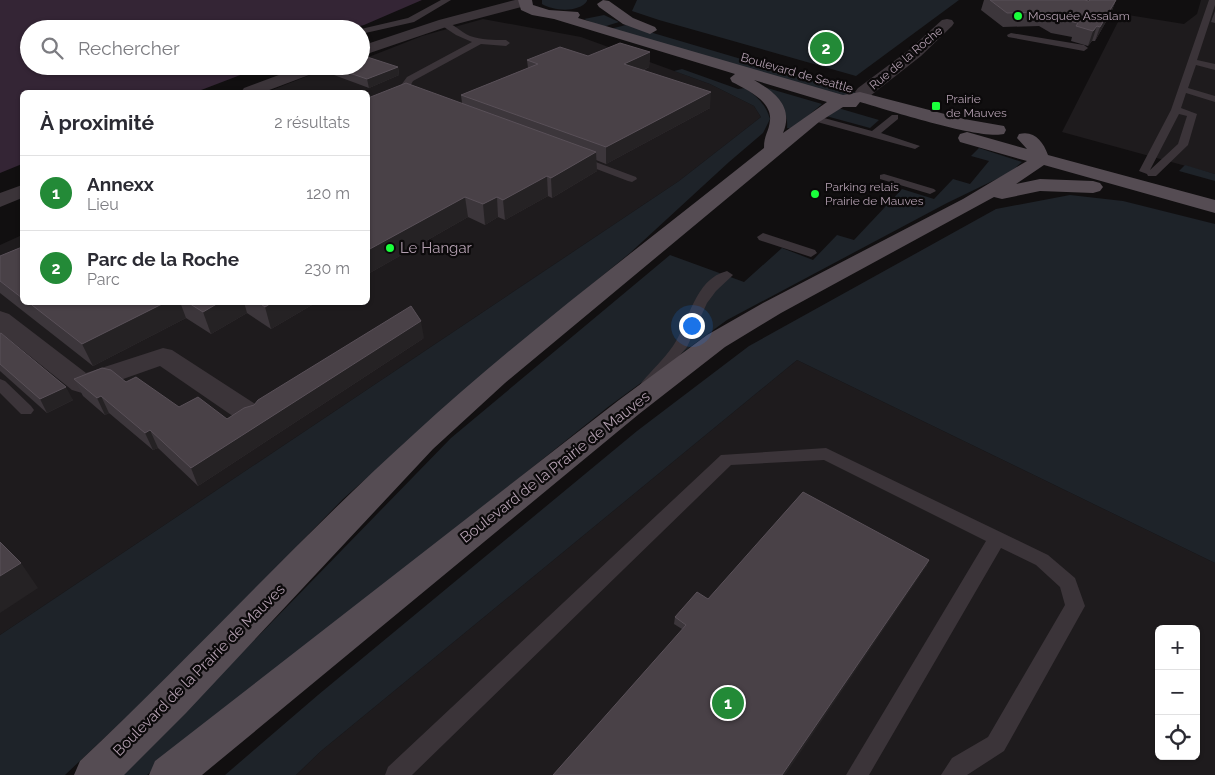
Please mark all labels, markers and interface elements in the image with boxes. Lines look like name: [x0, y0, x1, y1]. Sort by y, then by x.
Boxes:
place label: Mosquée Assalam: [1028, 9, 1130, 23]
marker: Mosquée Assalam: [1012, 10, 1024, 22]
search box: [20, 20, 370, 75]
street label: Rue de la Roche: [867, 23, 945, 93]
pin: 2: [810, 29, 842, 67]
icon: search: [38, 34, 66, 62]
text: Rechercher: [78, 37, 180, 59]
street label: Boulevard de Seattle: [739, 50, 855, 96]
place label: Prairie de Mauves: [946, 92, 1007, 120]
marker: Prairie de Mauves: [930, 100, 942, 112]
text: À proximité: [40, 110, 154, 135]
text: 2 résultats: [274, 113, 350, 132]
text: Annexx: [87, 173, 154, 195]
place label: Parking relais Prairie de Mauves: [825, 180, 924, 208]
text: 1: [52, 184, 60, 203]
text: 120 m: [306, 184, 350, 203]
marker: Parking relais Prairie de Mauves: [809, 188, 821, 200]
text: Lieu: [87, 195, 119, 214]
place label: Le Hangar: [400, 239, 473, 257]
marker: Le Hangar: [384, 242, 396, 254]
text: Parc de la Roche: [87, 248, 239, 270]
text: 2: [51, 259, 61, 278]
text: 230 m: [305, 259, 350, 278]
text: Parc: [87, 270, 120, 289]
your location: [679, 313, 705, 339]
street label: Boulevard de la Prairie de Mauves: [457, 387, 653, 547]
street label: Boulevard de la Prairie de Mauves: [109, 580, 289, 760]
map controls: [1155, 625, 1200, 760]
button: +: [1155, 625, 1200, 670]
button: −: [1155, 670, 1200, 715]
pin: 1: [712, 684, 744, 722]
button: locate: [1155, 715, 1200, 760]

